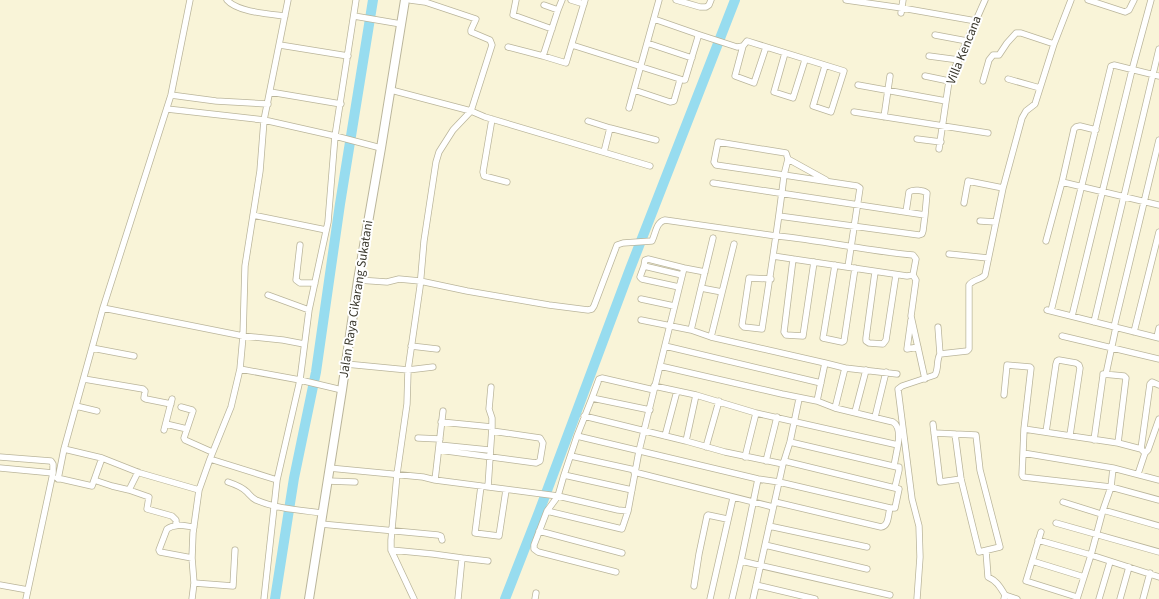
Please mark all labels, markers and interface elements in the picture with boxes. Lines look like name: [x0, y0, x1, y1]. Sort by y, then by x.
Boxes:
street label: Villa Kencana: [942, 13, 986, 87]
street label: Jalan Raya Cikarang Sukatani: [335, 219, 377, 379]

